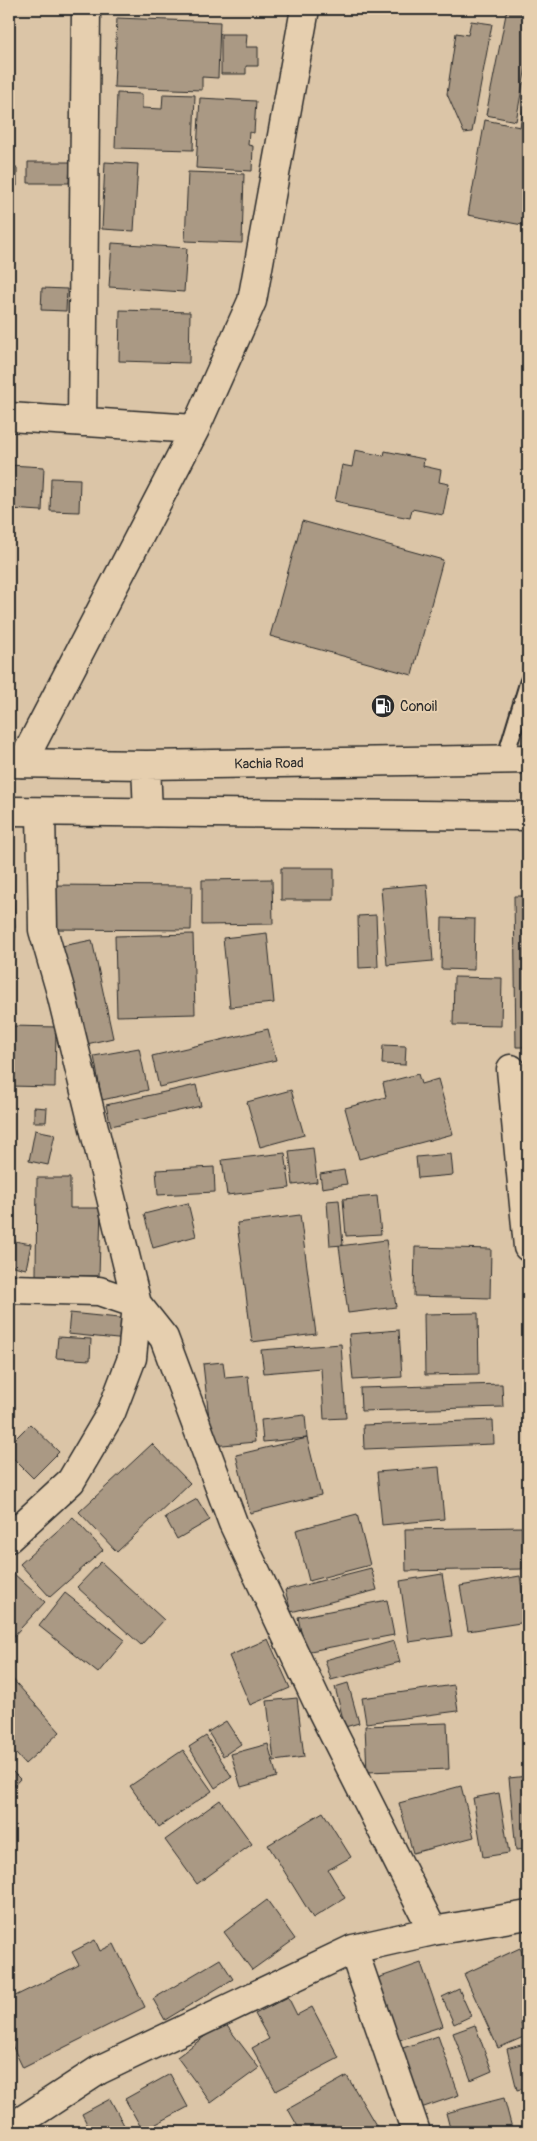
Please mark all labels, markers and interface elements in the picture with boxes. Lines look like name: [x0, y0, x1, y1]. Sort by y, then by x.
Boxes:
fuel station icon: Conoil: [370, 693, 396, 719]
place label: Conoil: [400, 698, 438, 715]
street label: Kachia Road: [234, 754, 304, 773]

